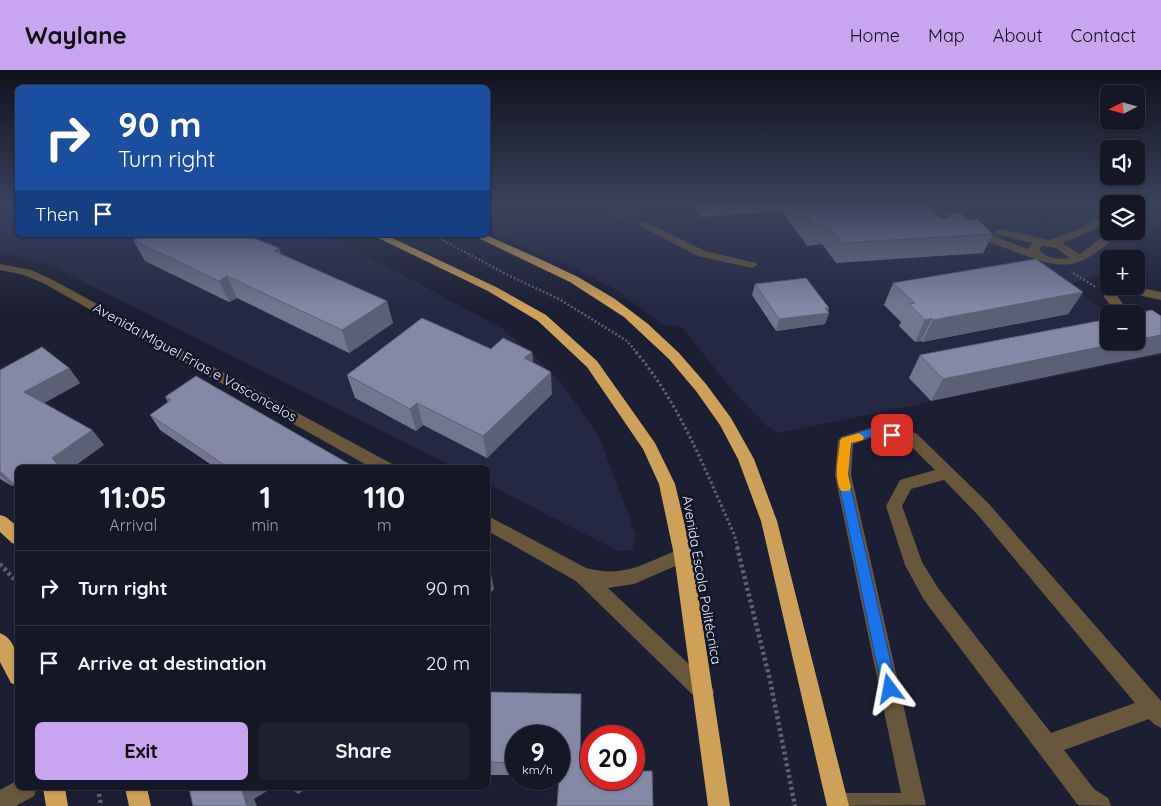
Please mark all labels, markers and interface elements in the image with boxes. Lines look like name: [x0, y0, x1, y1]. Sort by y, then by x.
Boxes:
text: Waylane: [25, 20, 127, 50]
text: Home: [850, 24, 900, 47]
text: Map: [928, 24, 965, 47]
text: About: [993, 24, 1043, 47]
text: Contact: [1071, 24, 1136, 47]
north arrow: [1100, 85, 1145, 130]
map controls: [1100, 85, 1145, 350]
text: 90 m: [118, 102, 201, 146]
icon: right: [35, 105, 100, 170]
button: sound: [1100, 140, 1145, 185]
text: Turn right: [118, 145, 215, 173]
button: layers: [1100, 195, 1145, 240]
icon: arrive: [89, 200, 117, 228]
text: Then: [35, 202, 79, 226]
button: +: [1100, 250, 1145, 295]
street label: Avenida Miguel Frias e Vasconcelos: [90, 298, 300, 426]
button: −: [1100, 305, 1145, 350]
pin: [871, 414, 913, 456]
icon: arrive: [878, 421, 906, 449]
text: 11:05: [100, 478, 167, 516]
text: 1: [259, 478, 271, 516]
text: 110: [364, 478, 405, 516]
street label: Avenida Escola Politécnica: [678, 494, 726, 666]
text: Arrival: [109, 515, 157, 535]
text: min: [252, 515, 279, 535]
text: m: [377, 515, 392, 535]
icon: right: [35, 574, 63, 602]
text: Turn right: [78, 576, 167, 600]
text: 90 m: [426, 576, 470, 600]
icon: arrive: [35, 649, 63, 677]
text: Arrive at destination: [78, 651, 267, 675]
text: 20 m: [426, 651, 470, 675]
position arrow: [863, 662, 915, 714]
button: Exit: [35, 722, 248, 780]
button: Share: [258, 722, 470, 780]
speed limit sign: 20: [580, 725, 645, 790]
text: 9: [530, 736, 545, 767]
text: km/h: [522, 762, 553, 777]

